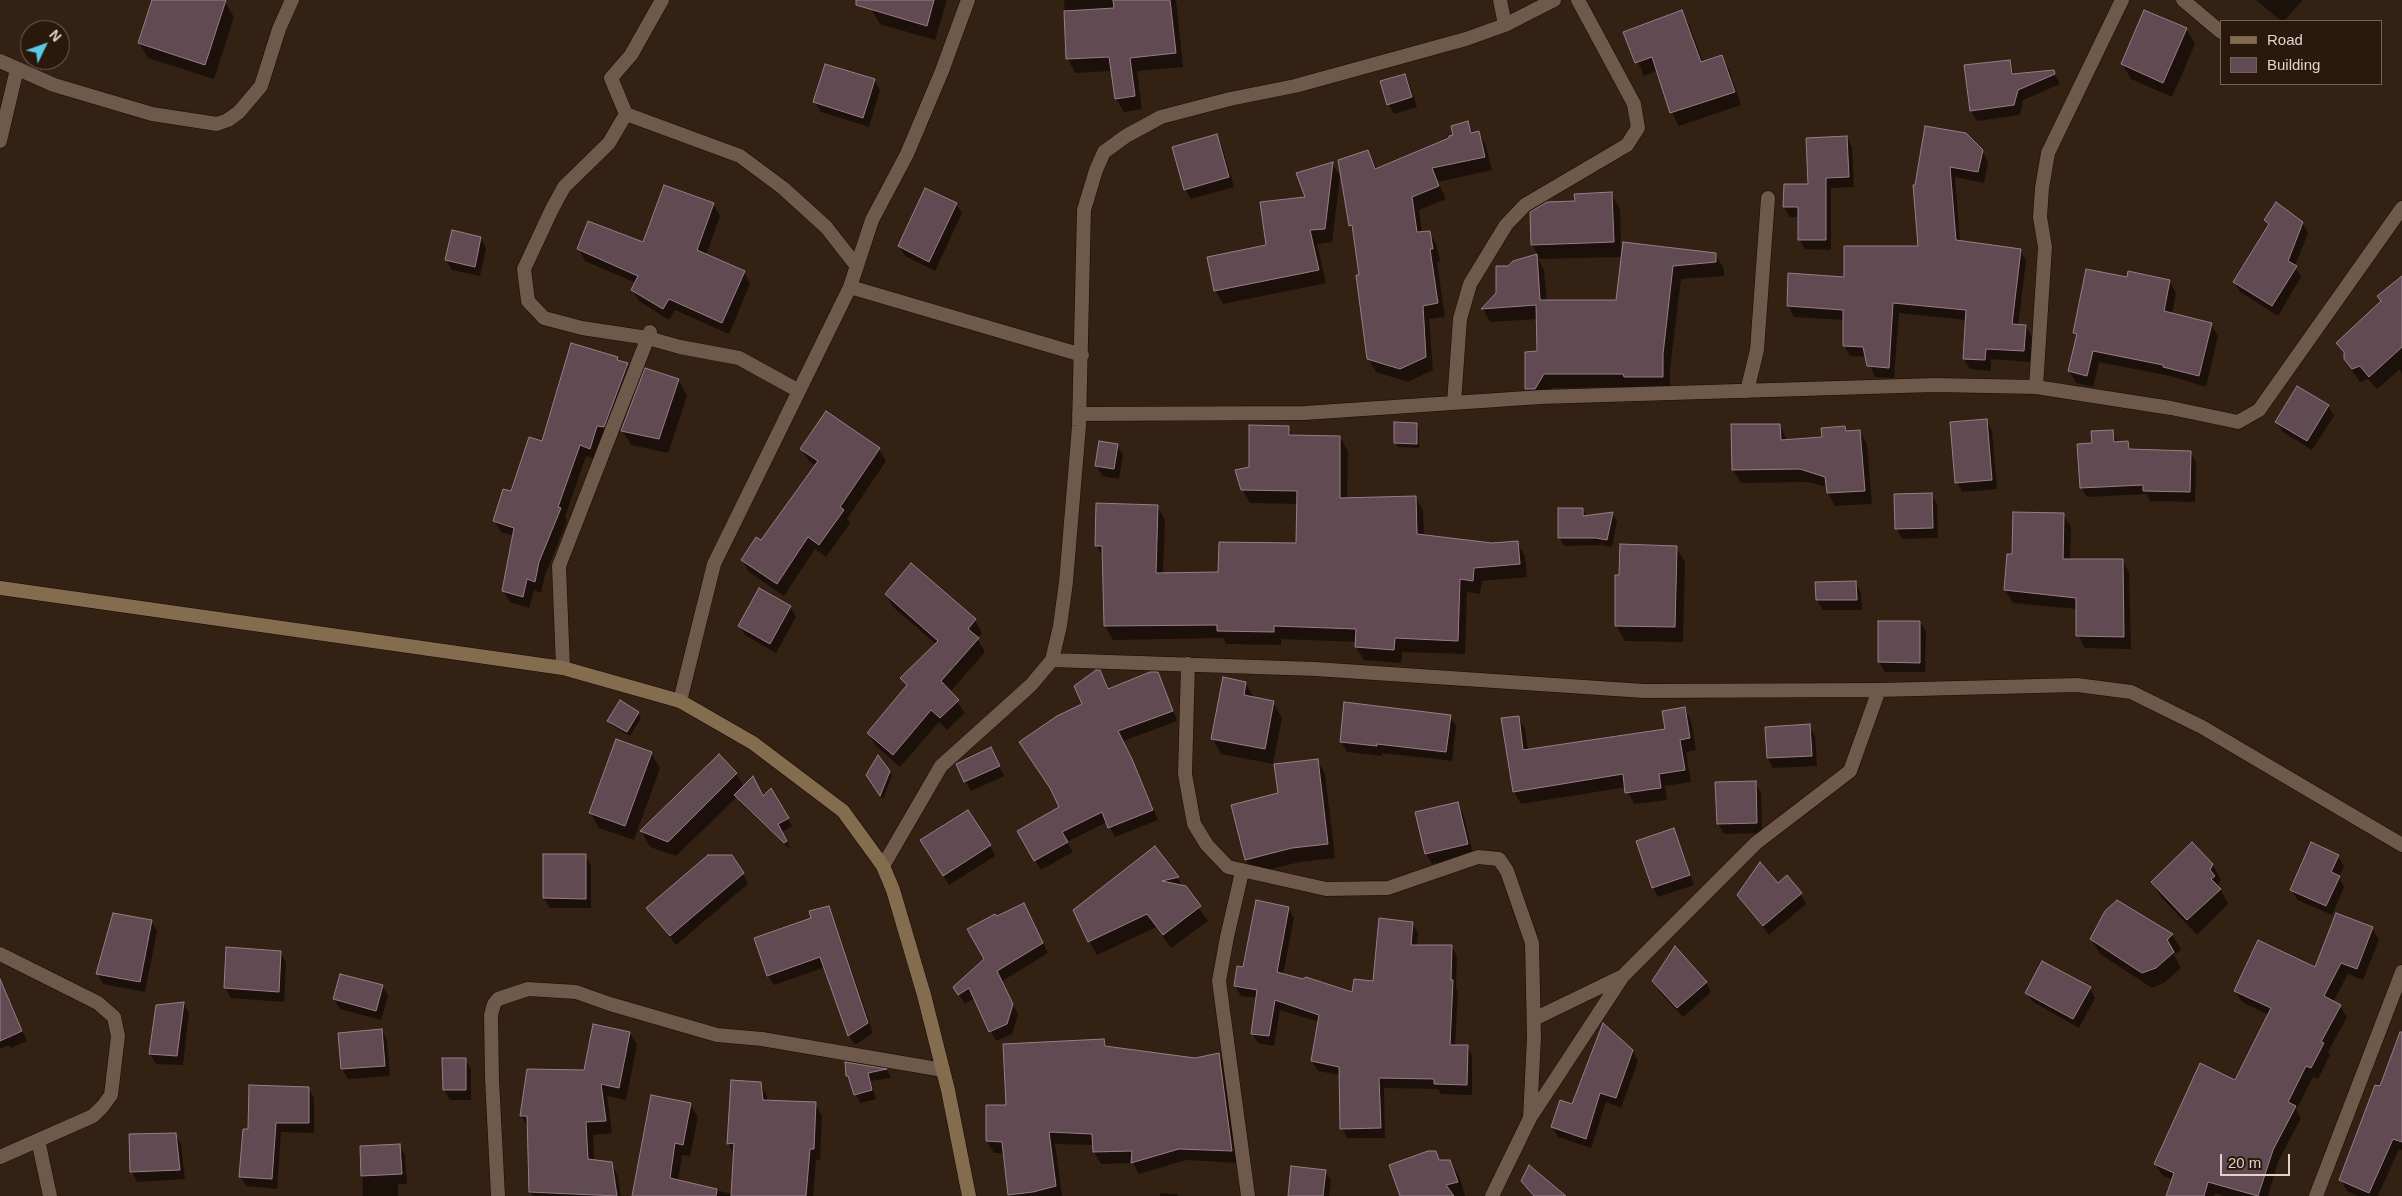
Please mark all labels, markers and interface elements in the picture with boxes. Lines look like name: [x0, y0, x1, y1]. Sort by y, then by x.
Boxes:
north arrow: [20, 20, 70, 70]
legend: [2220, 20, 2382, 85]
text: N: [46, 27, 65, 45]
text: Road: [2267, 31, 2303, 48]
text: Building: [2267, 56, 2320, 73]
scale bar: [2222, 1144, 2292, 1176]
text: 20 m: [2228, 1154, 2261, 1171]

